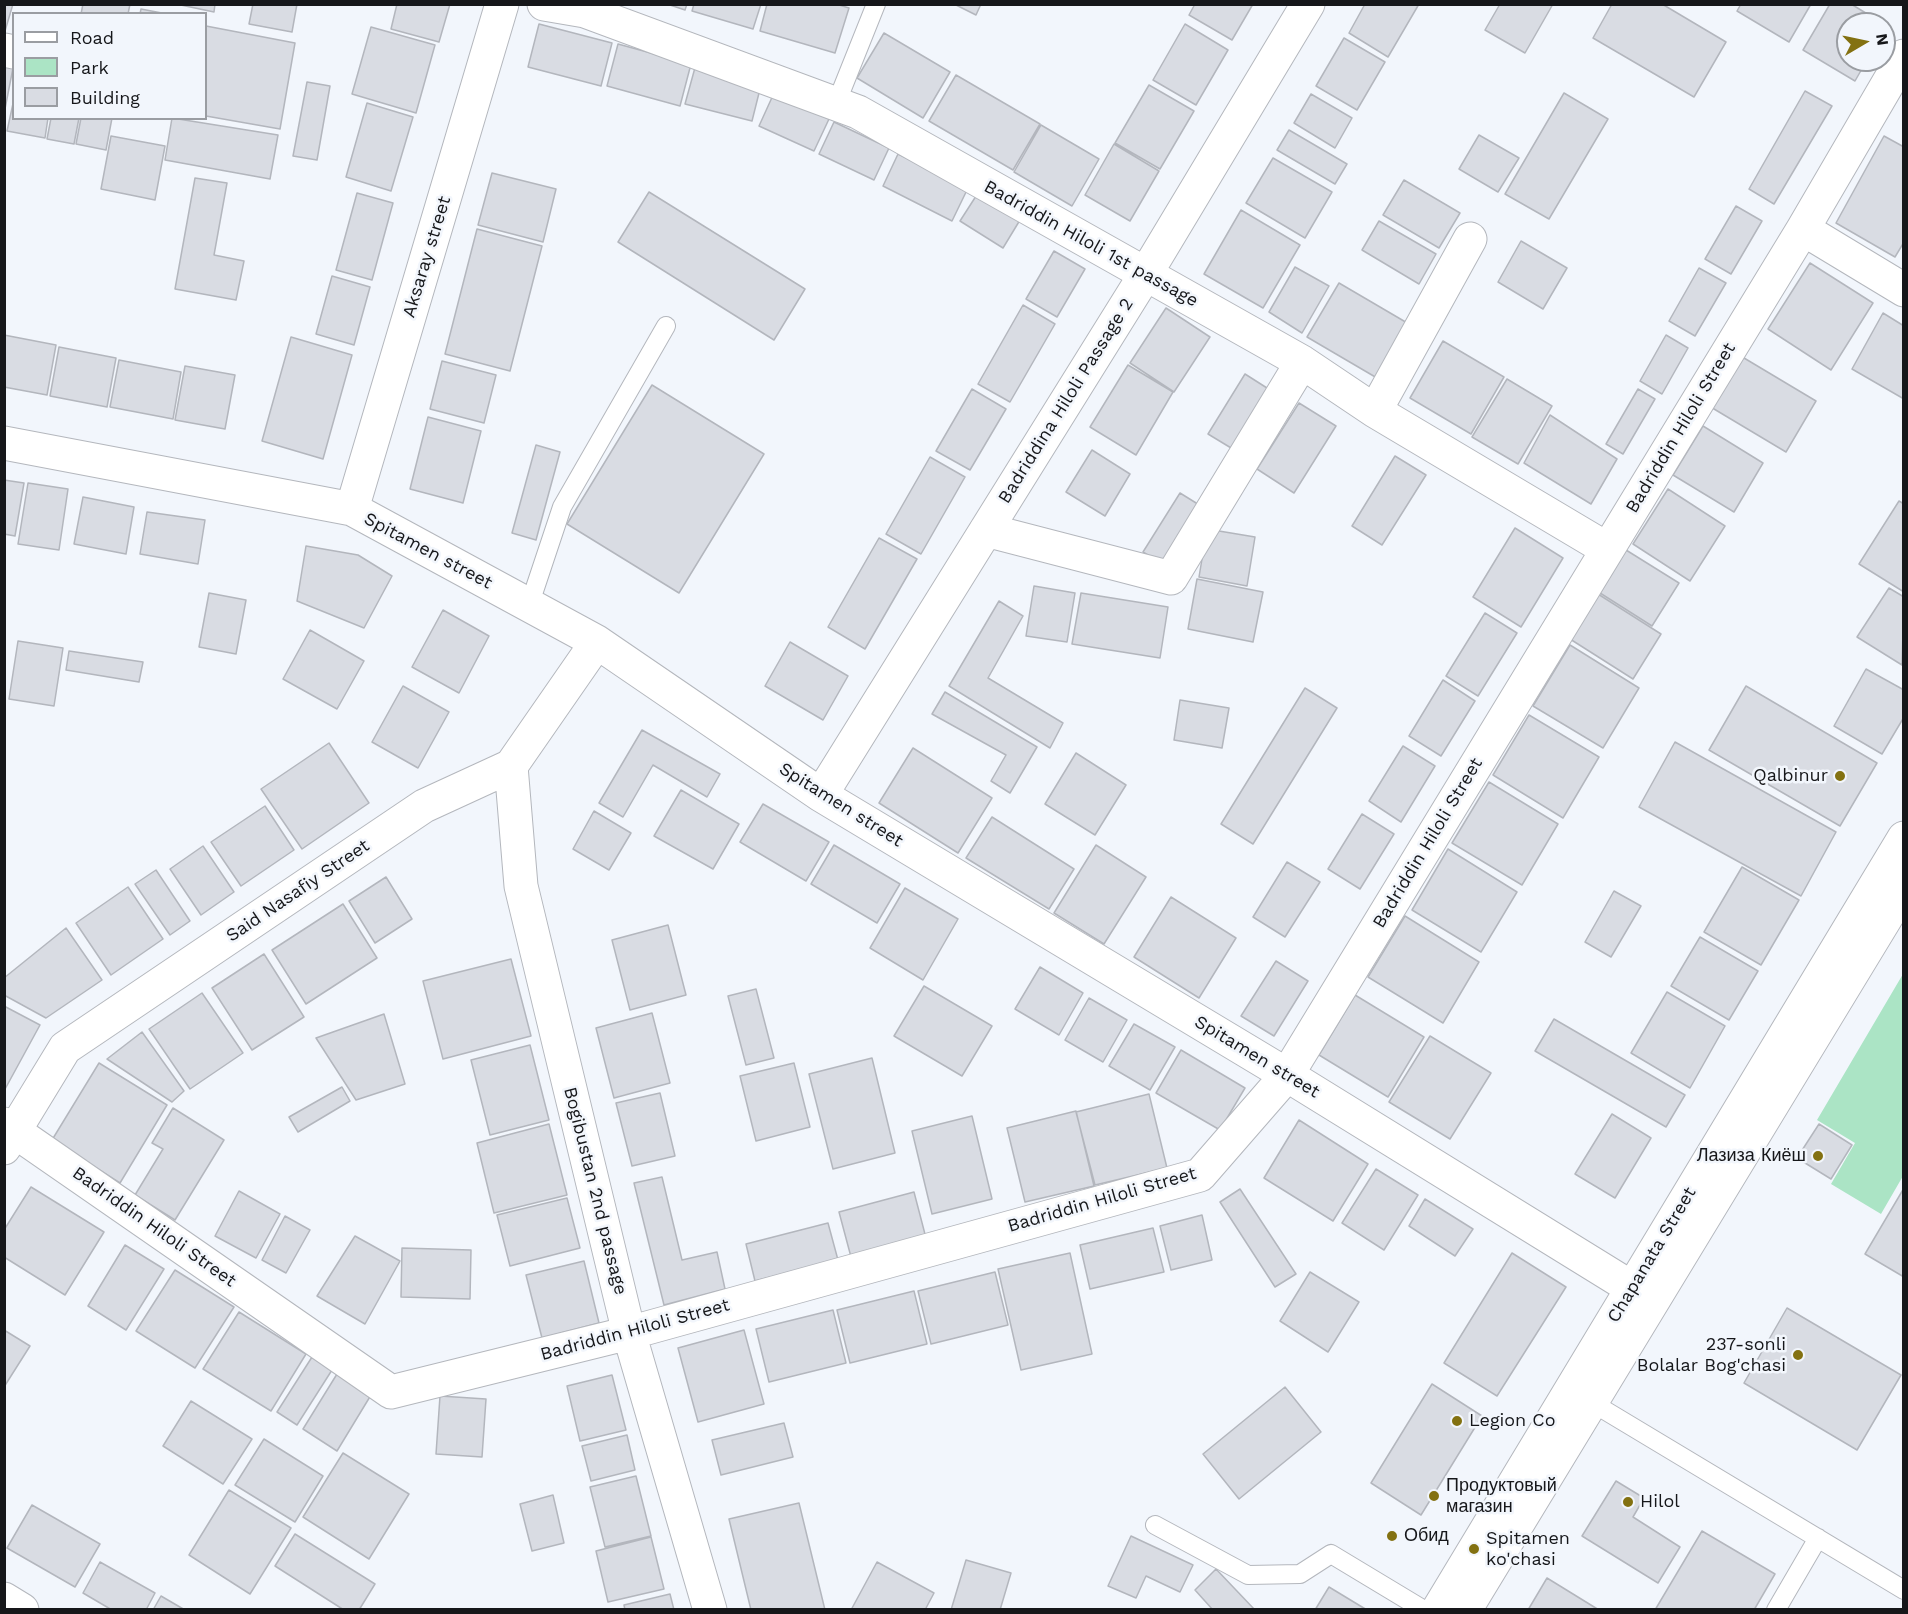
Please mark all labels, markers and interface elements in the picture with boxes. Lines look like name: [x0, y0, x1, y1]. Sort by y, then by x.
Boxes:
legend: [12, 12, 207, 120]
north arrow: [1836, 12, 1896, 72]
text: Road: [70, 27, 114, 48]
text: N: [1872, 32, 1893, 47]
text: Park: [70, 57, 109, 78]
text: Building: [70, 87, 140, 108]
street label: Badriddin Hiloli 1st passage: [980, 176, 1202, 312]
street label: Aksaray street: [398, 194, 456, 320]
street label: Badriddina Hiloli Passage 2: [994, 294, 1138, 508]
street label: Badriddin Hiloli Street: [1622, 339, 1740, 517]
street label: Spitamen street: [360, 508, 496, 594]
street label: Badriddin Hiloli Street: [1369, 754, 1487, 932]
street label: Spitamen street: [775, 758, 907, 852]
place label: Qalbinur: [1753, 765, 1828, 787]
marker: Qalbinur: [1833, 769, 1847, 783]
street label: Said Nasafiy Street: [222, 835, 374, 947]
street label: Spitamen street: [1190, 1011, 1324, 1103]
street label: Bogibustan 2nd passage: [559, 1085, 631, 1297]
place label: Лазиза Киёш: [1697, 1145, 1806, 1167]
marker: Лазиза Киёш: [1811, 1149, 1825, 1163]
street label: Badriddin Hiloli Street: [68, 1162, 240, 1292]
street label: Badriddin Hiloli Street: [1005, 1163, 1199, 1237]
street label: Chapanata Street: [1603, 1183, 1701, 1327]
street label: Badriddin Hiloli Street: [538, 1294, 732, 1366]
place label: 237-sonli Bolalar Bog'chasi: [1637, 1334, 1786, 1376]
marker: 237-sonli Bolalar Bog'chasi: [1791, 1348, 1805, 1362]
place label: Legion Co: [1469, 1410, 1555, 1432]
marker: Legion Co: [1450, 1414, 1464, 1428]
place label: Продуктовый магазин: [1446, 1475, 1557, 1518]
marker: Продуктовый магазин: [1427, 1489, 1441, 1503]
place label: Hilol: [1640, 1491, 1680, 1513]
marker: Hilol: [1621, 1495, 1635, 1509]
place label: Обид: [1404, 1525, 1449, 1547]
place label: Spitamen ko'chasi: [1486, 1528, 1570, 1570]
marker: Обид: [1385, 1529, 1399, 1543]
marker: Spitamen ko'chasi: [1467, 1542, 1481, 1556]

